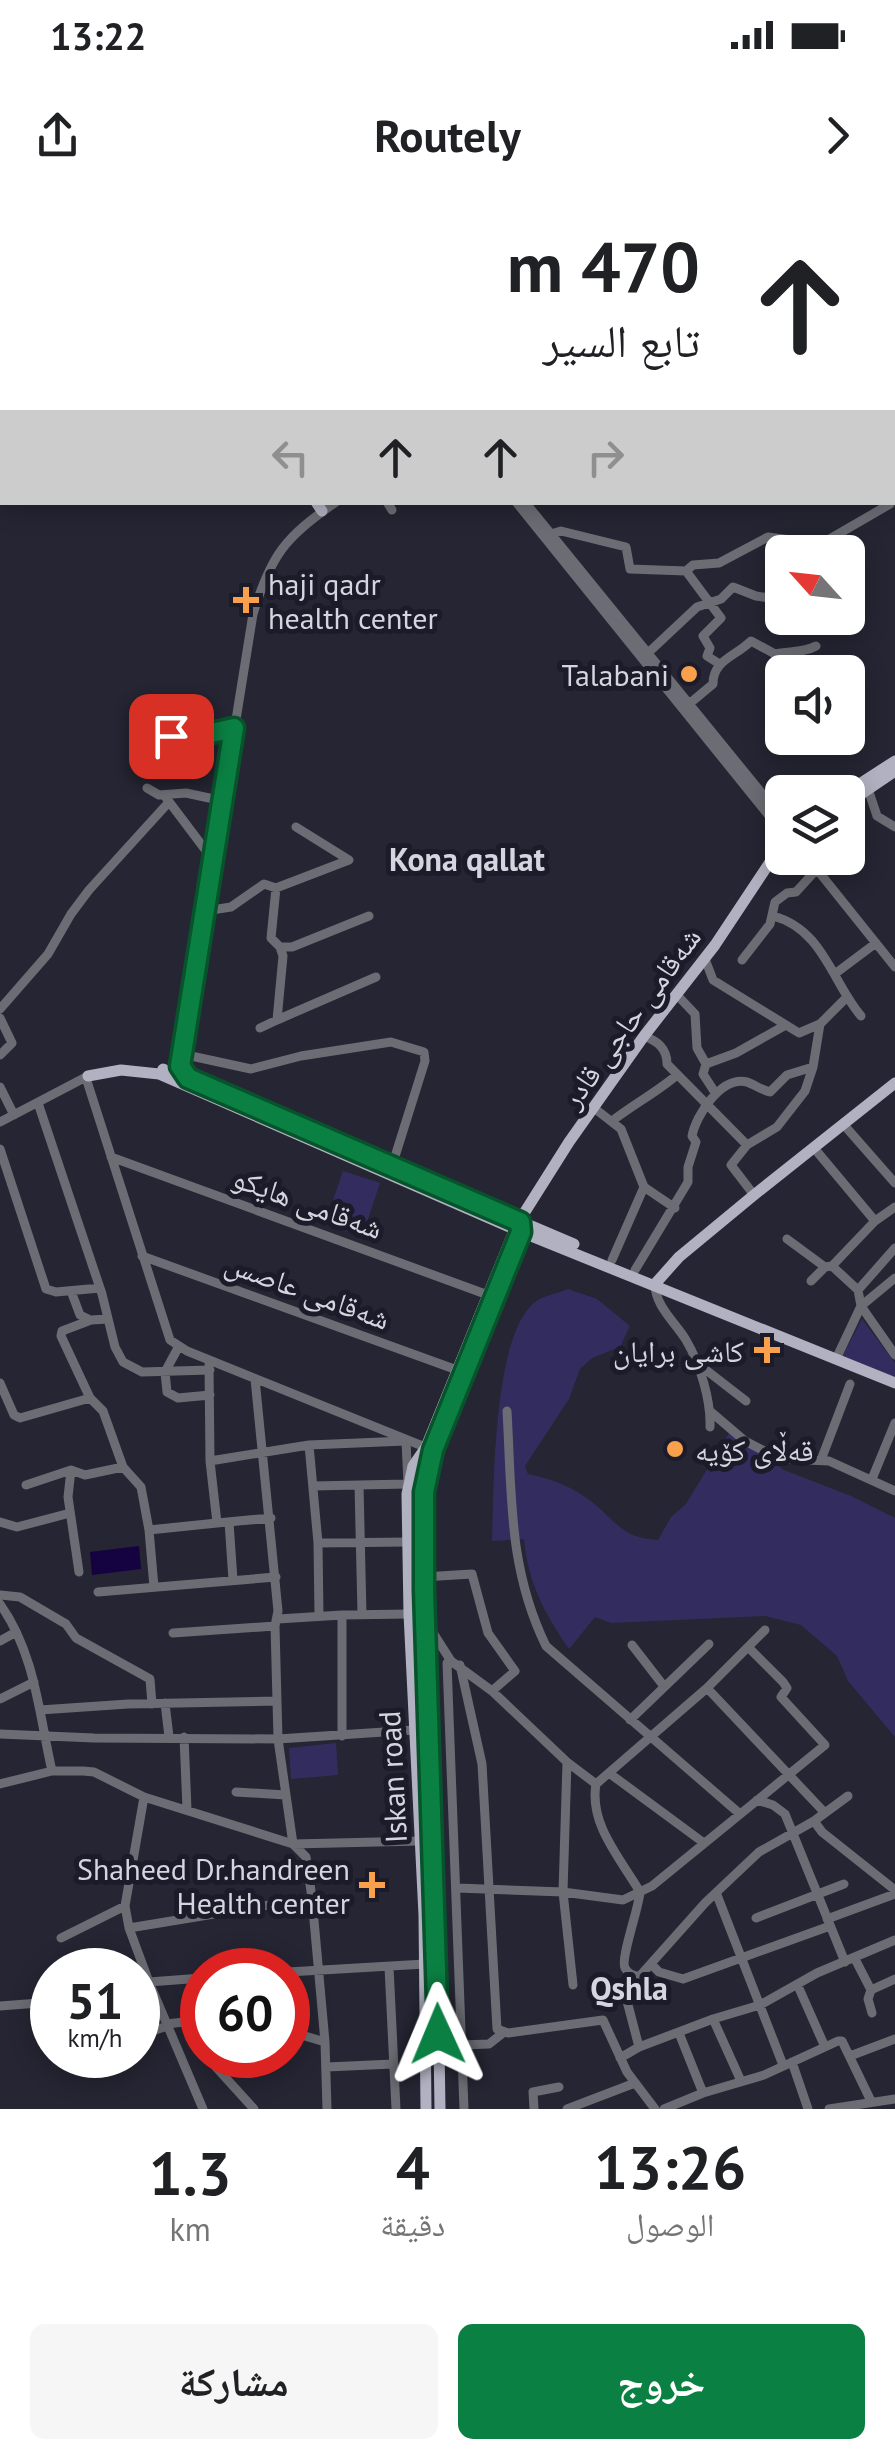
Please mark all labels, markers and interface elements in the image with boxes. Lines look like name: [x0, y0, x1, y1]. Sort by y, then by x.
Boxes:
text: 13:22: [50, 11, 146, 60]
text: Routely: [374, 106, 521, 164]
icon: share: [30, 108, 85, 163]
icon: forward: [810, 108, 865, 163]
text: 470 m: [507, 221, 700, 311]
icon: ahead: [735, 240, 865, 370]
text: تابع السير: [543, 311, 700, 369]
icon: left: [263, 430, 318, 485]
icon: ahead: [368, 430, 423, 485]
icon: ahead: [473, 430, 528, 485]
icon: right: [578, 430, 633, 485]
north arrow: [765, 535, 865, 635]
map controls: [765, 535, 865, 875]
place label: haji qadr health center: [268, 564, 438, 637]
marker: haji qadr health center: [233, 587, 259, 613]
place label: Talabani: [561, 655, 669, 694]
button: sound: [765, 655, 865, 755]
marker: Talabani: [678, 663, 700, 685]
pin: [129, 694, 214, 779]
icon: arrive: [144, 709, 199, 764]
button: layers: [765, 775, 865, 875]
district label: Kona qallat: [389, 838, 546, 880]
street label: شەقامی حاجی قادر: [551, 919, 709, 1116]
street label: شه‌قامی هایكو: [228, 1157, 388, 1247]
street label: شه‌قامی عاصس: [220, 1242, 396, 1338]
place label: كاشی برایان: [613, 1331, 744, 1370]
marker: كاشی برایان: [754, 1337, 780, 1363]
place label: قەڵای کۆیە: [695, 1430, 814, 1469]
marker: قەڵای کۆیە: [664, 1438, 686, 1460]
street label: Iskan road: [369, 1710, 415, 1844]
place label: Shaheed Dr.handreen Health center: [77, 1849, 350, 1922]
marker: Shaheed Dr.handreen Health center: [359, 1872, 385, 1898]
speed limit sign: 60: [180, 1948, 310, 2078]
district label: Qshla: [590, 1967, 668, 2009]
text: 51: [67, 1968, 123, 2033]
position arrow: [386, 1982, 490, 2086]
text: km/h: [68, 2022, 122, 2054]
text: 4: [396, 2128, 430, 2206]
text: 13:26: [594, 2128, 746, 2206]
text: 1.3: [149, 2134, 232, 2212]
text: دقيقة: [380, 2203, 445, 2245]
text: الوصول: [626, 2203, 714, 2245]
text: km: [169, 2208, 211, 2250]
button: مشاركة: [30, 2324, 438, 2439]
button: خروج: [458, 2324, 865, 2439]

